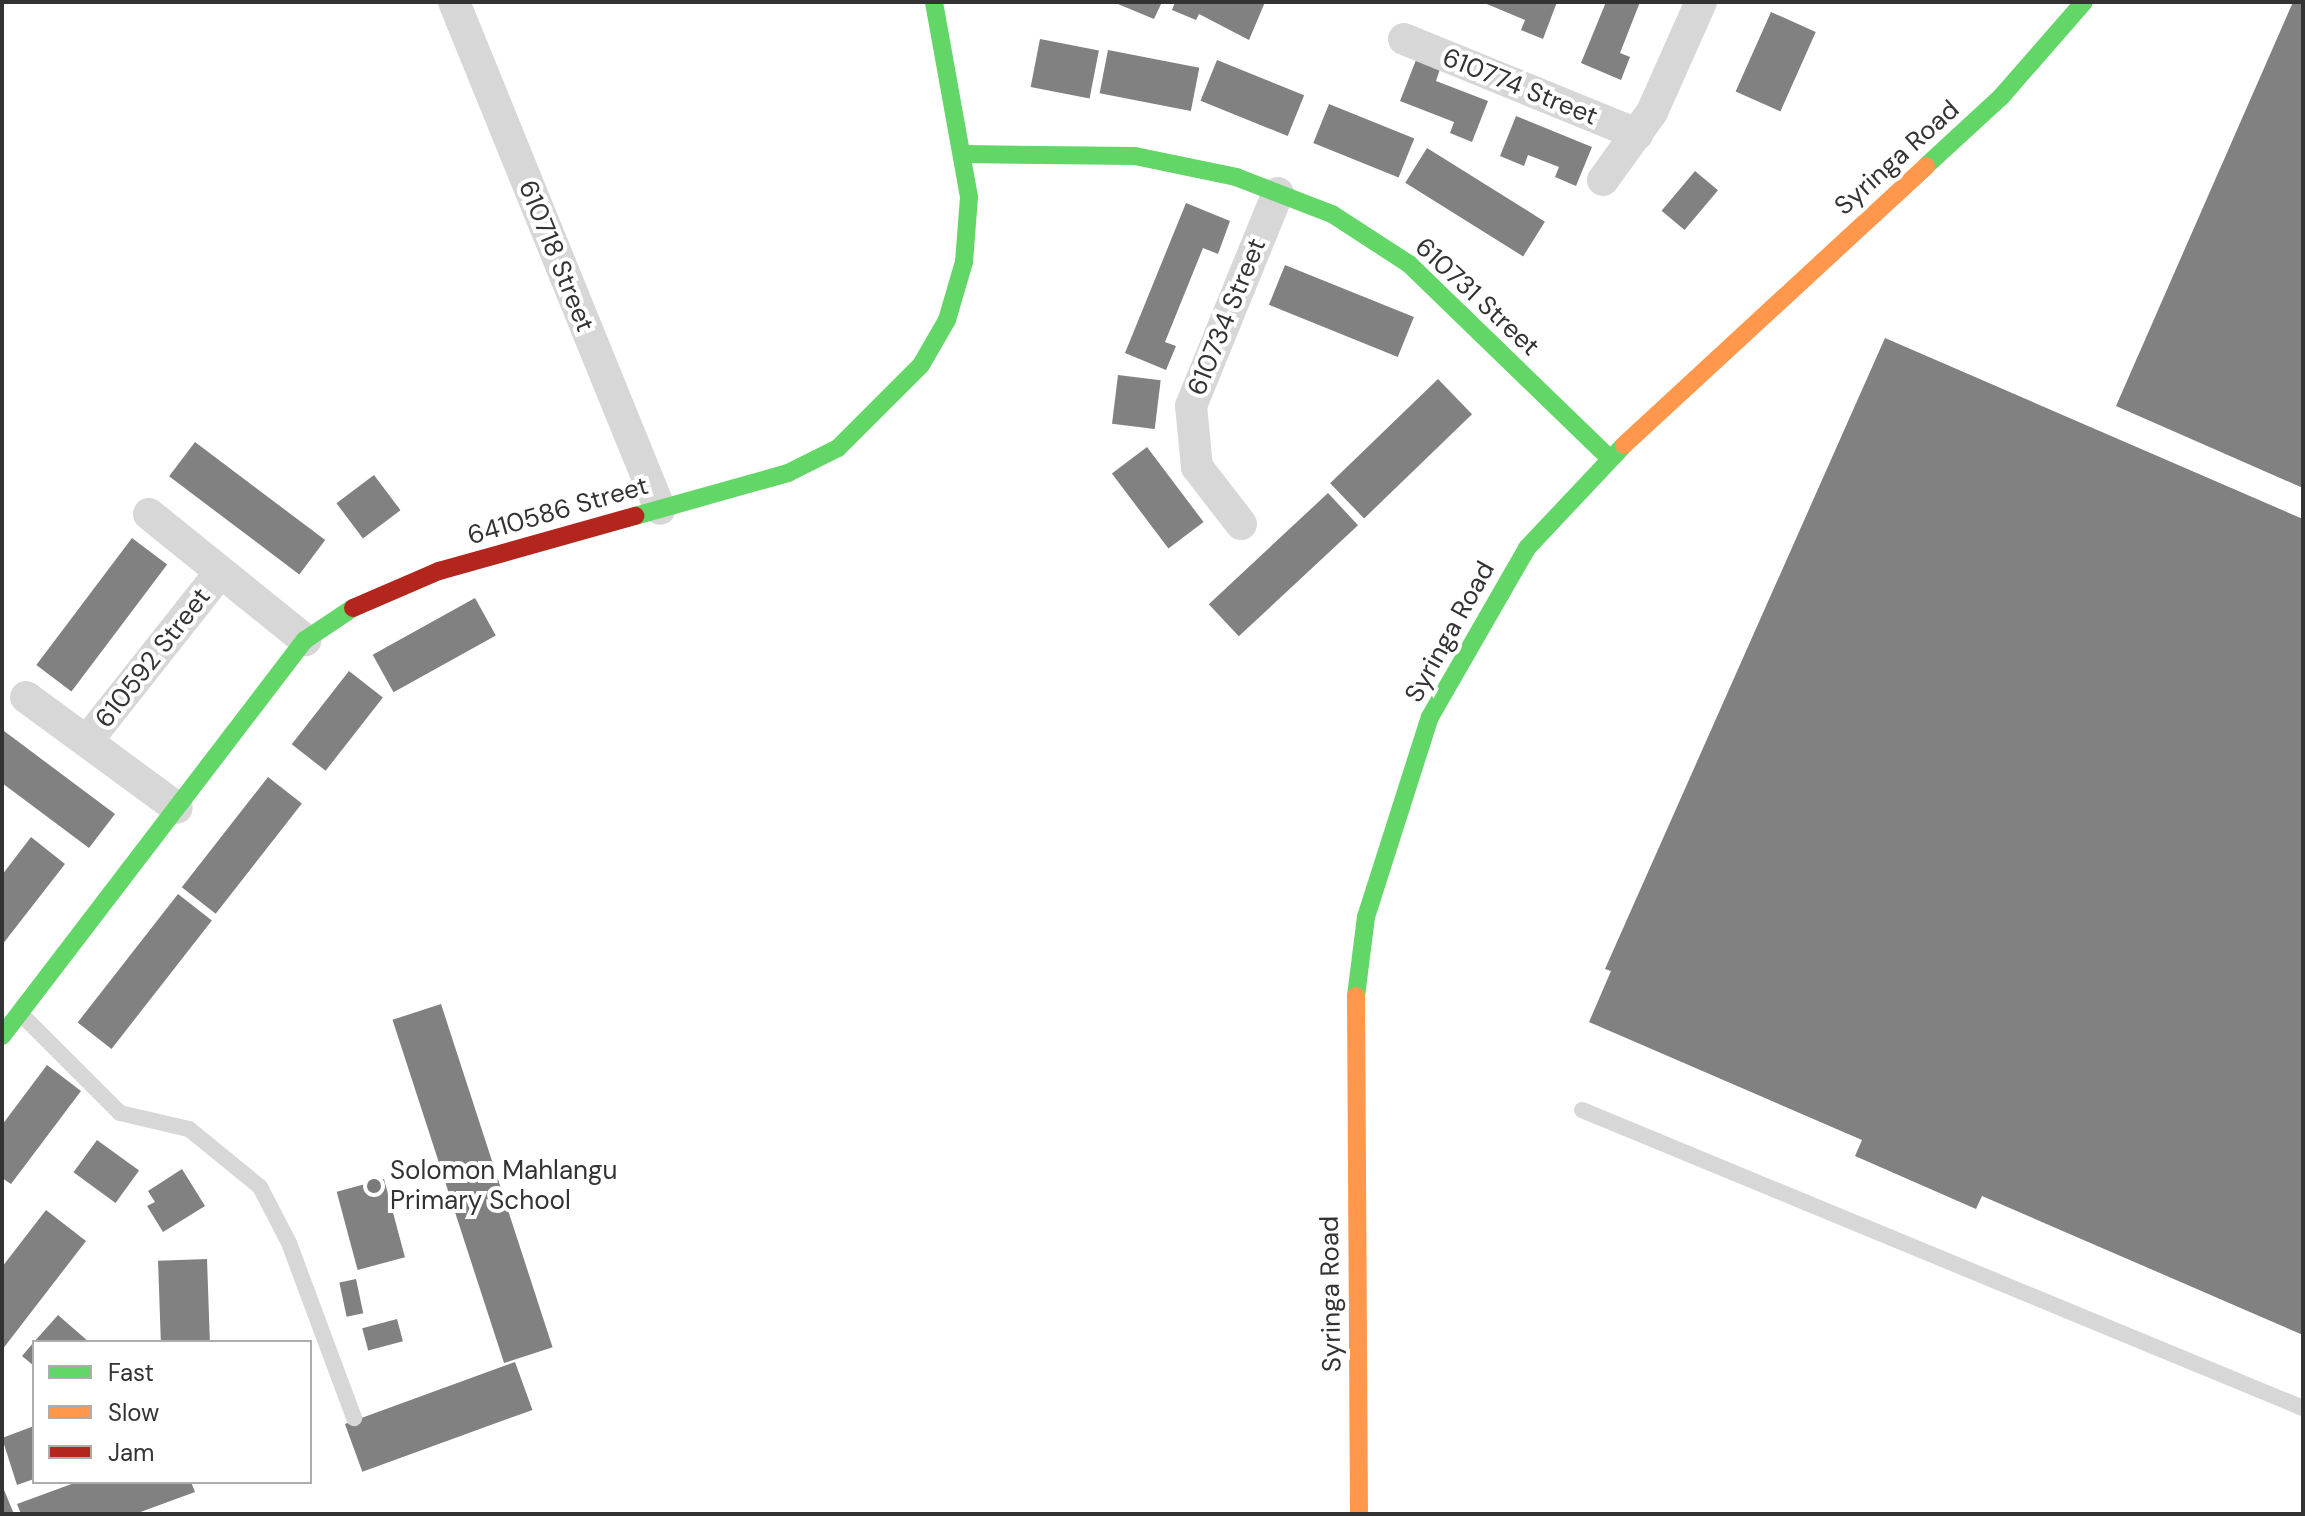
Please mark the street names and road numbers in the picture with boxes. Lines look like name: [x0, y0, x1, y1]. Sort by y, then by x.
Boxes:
street label: 610774 Street: [1438, 42, 1602, 132]
street label: Syringa Road: [1828, 94, 1966, 222]
street label: 610718 Street: [511, 176, 601, 336]
street label: 610731 Street: [1408, 231, 1546, 363]
street label: 610734 Street: [1181, 234, 1273, 400]
street label: 6410586 Street: [464, 470, 652, 552]
street label: Syringa Road: [1398, 556, 1502, 708]
street label: 610592 Street: [89, 582, 217, 734]
street label: Syringa Road: [1314, 1216, 1348, 1372]

